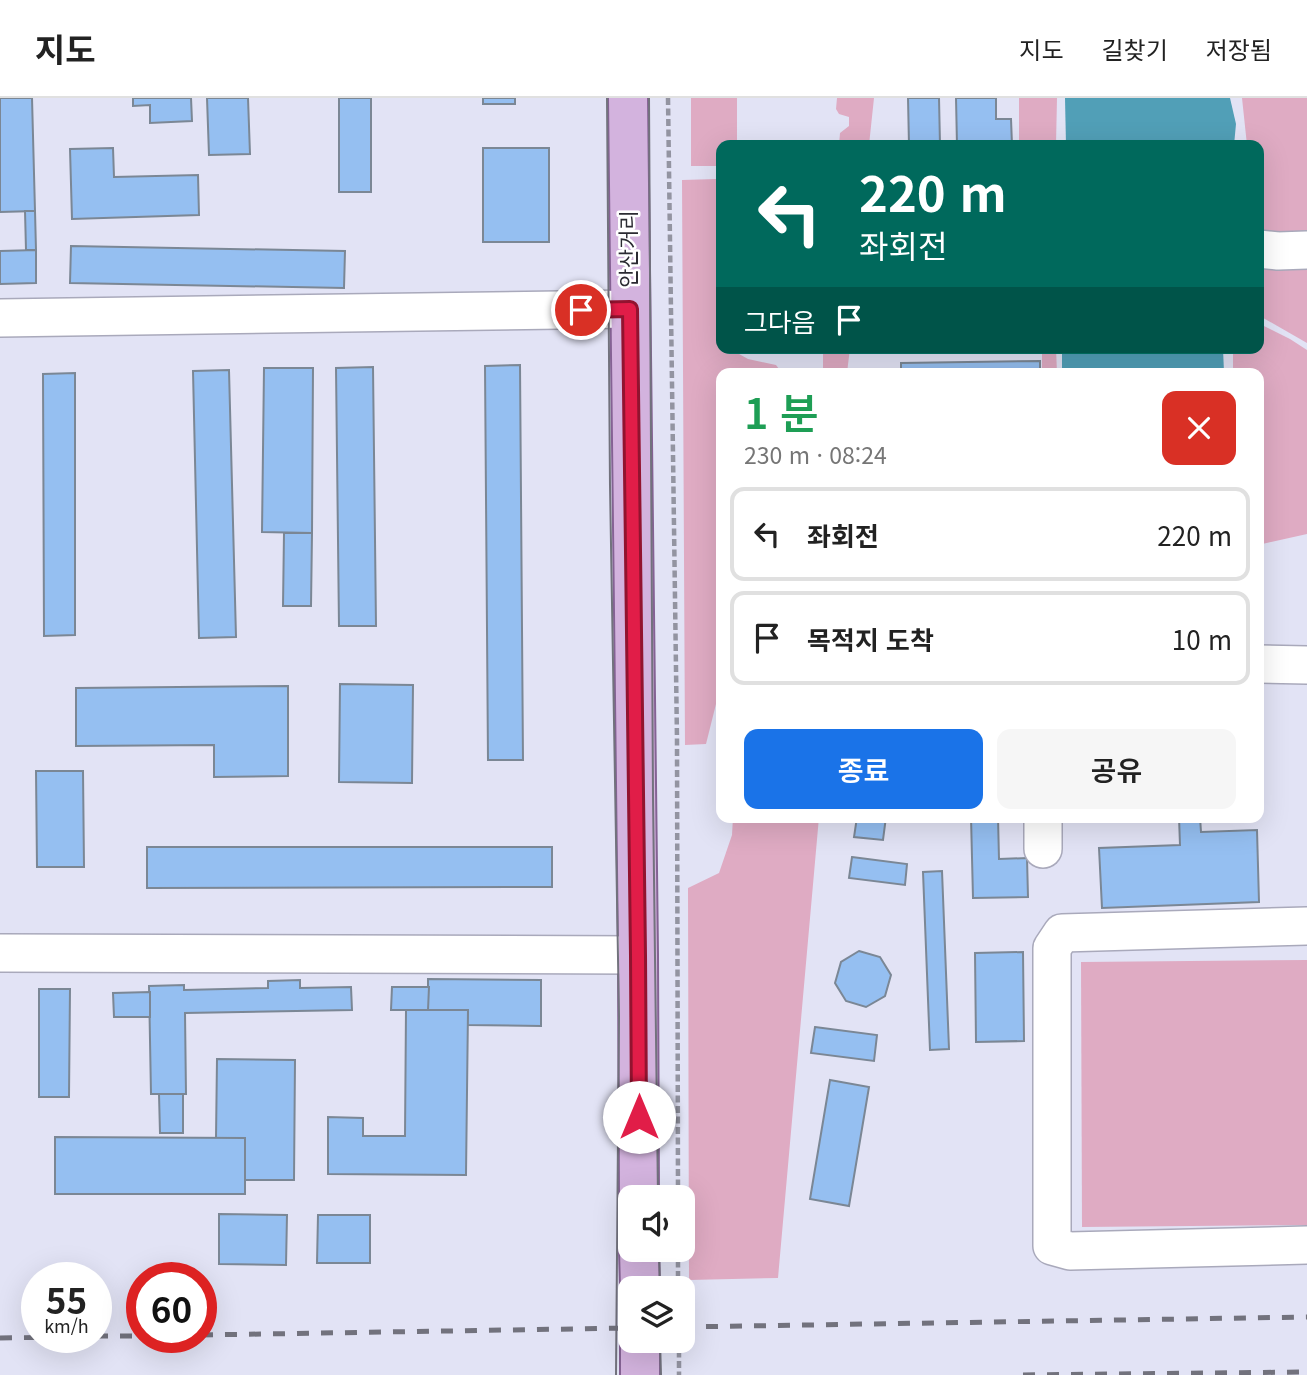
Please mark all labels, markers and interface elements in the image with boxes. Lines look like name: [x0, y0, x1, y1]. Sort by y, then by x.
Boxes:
text: 지도: [35, 24, 96, 72]
text: 지도: [1019, 31, 1064, 66]
text: 길찾기: [1102, 31, 1168, 66]
text: 저장됨: [1206, 31, 1272, 66]
text: 220 m: [859, 155, 1007, 226]
icon: left: [744, 168, 835, 259]
street label: 안산거리: [612, 210, 642, 288]
text: 좌회전: [859, 221, 947, 267]
pin: [551, 280, 611, 340]
icon: arrive: [562, 291, 600, 329]
icon: arrive: [830, 301, 868, 339]
text: 그다음: [744, 302, 816, 339]
text: 1 분: [744, 380, 819, 441]
button: close: [1162, 391, 1236, 465]
text: 230 m · 08:24: [744, 437, 887, 471]
icon: left: [748, 515, 786, 553]
text: 좌회전: [807, 516, 879, 553]
text: 220 m: [1157, 516, 1232, 553]
icon: arrive: [748, 619, 786, 657]
text: 목적지 도착: [807, 620, 934, 657]
text: 10 m: [1172, 620, 1232, 657]
button: 종료: [744, 729, 983, 809]
button: 공유: [997, 729, 1236, 809]
position arrow: [602, 1080, 676, 1154]
map controls: [618, 1185, 695, 1353]
button: sound: [618, 1185, 695, 1262]
speed limit sign: 60: [126, 1262, 217, 1353]
text: 55: [46, 1273, 87, 1324]
button: layers: [618, 1276, 695, 1353]
text: km/h: [44, 1312, 89, 1338]

